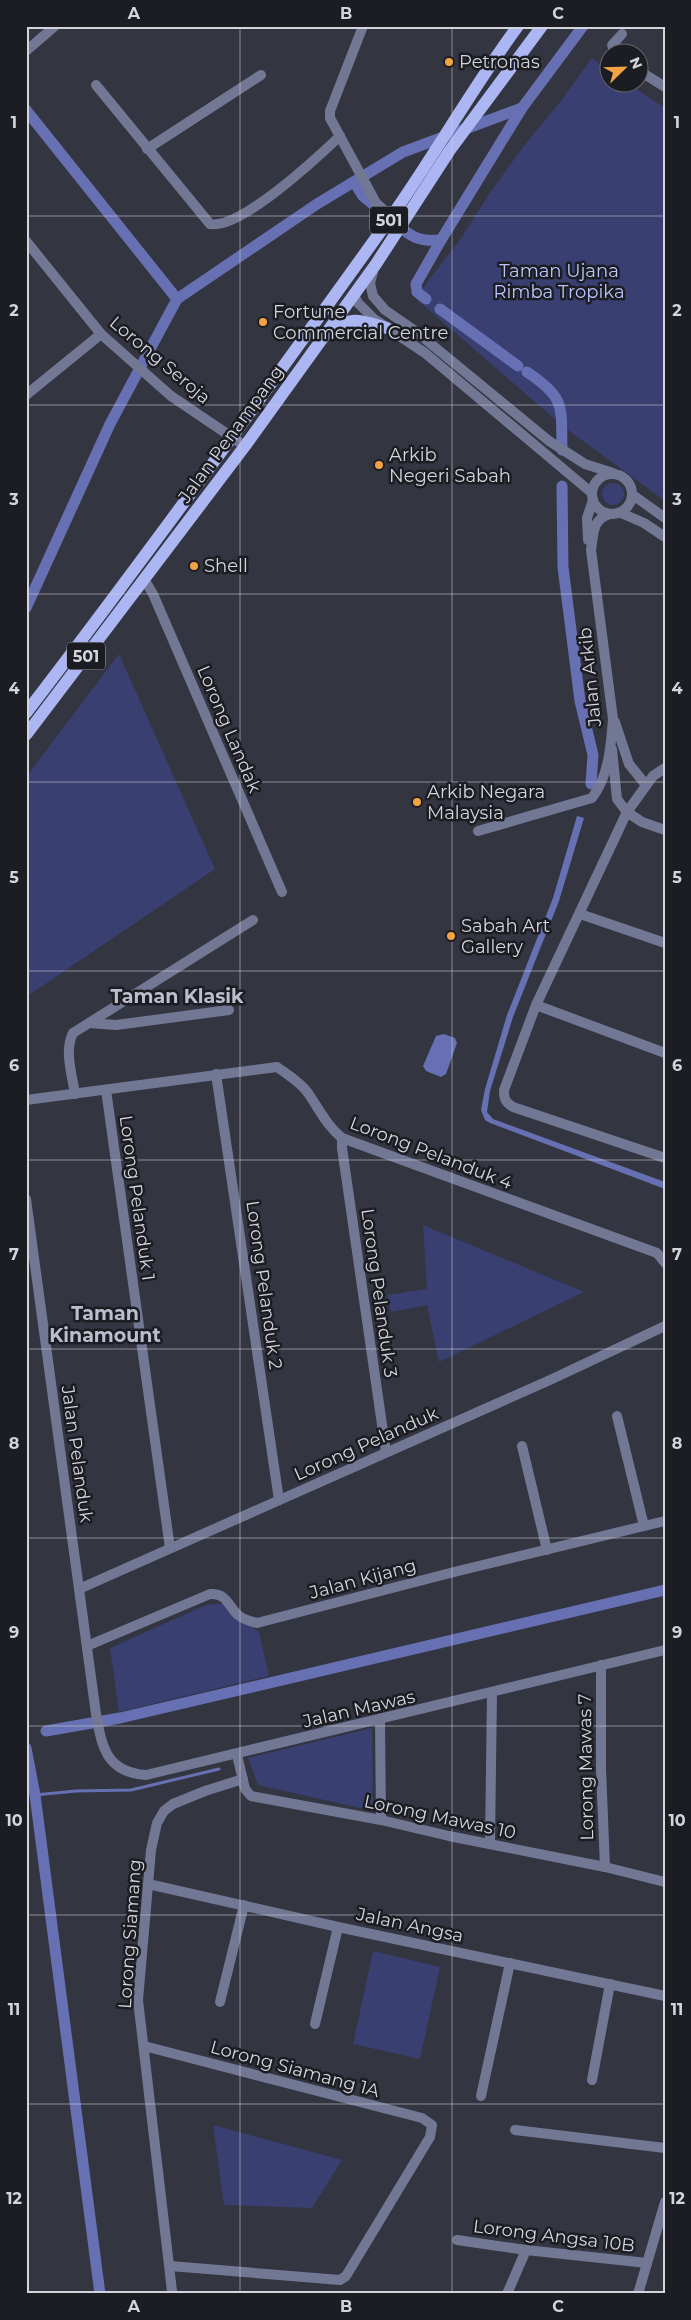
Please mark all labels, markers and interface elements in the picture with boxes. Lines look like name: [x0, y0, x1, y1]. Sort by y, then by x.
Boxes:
text: A: [127, 4, 141, 23]
text: B: [340, 4, 352, 23]
text: C: [552, 4, 564, 23]
north arrow: [598, 42, 648, 92]
place label: Petronas: [459, 51, 540, 73]
text: N: [625, 54, 646, 72]
marker: Petronas: [443, 56, 455, 68]
text: 1: [11, 113, 17, 132]
text: 1: [674, 113, 680, 132]
road number: 501: [370, 206, 408, 234]
park label: Taman Ujana Rimba Tropika: [493, 260, 625, 303]
text: 2: [9, 301, 19, 320]
place label: Fortune Commercial Centre: [273, 301, 448, 344]
text: 2: [672, 301, 682, 320]
street label: Lorong Seroja: [105, 311, 215, 409]
marker: Fortune Commercial Centre: [257, 316, 269, 328]
street label: Jalan Penampang: [173, 361, 288, 508]
place label: Arkib Negeri Sabah: [389, 444, 511, 487]
marker: Arkib Negeri Sabah: [373, 459, 385, 471]
text: 3: [8, 490, 19, 509]
text: 3: [671, 490, 682, 509]
place label: Shell: [204, 555, 248, 577]
marker: Shell: [188, 560, 200, 572]
street label: Jalan Arkib: [574, 626, 606, 729]
road number: 501: [67, 642, 105, 669]
street label: Lorong Landak: [192, 662, 266, 796]
text: 4: [8, 679, 20, 698]
text: 4: [671, 679, 683, 698]
place label: Arkib Negara Malaysia: [427, 781, 545, 824]
marker: Arkib Negara Malaysia: [411, 796, 423, 808]
text: 5: [9, 868, 19, 887]
text: 5: [672, 868, 682, 887]
place label: Sabah Art Gallery: [461, 915, 550, 958]
marker: Sabah Art Gallery: [445, 930, 457, 942]
district label: Taman Klasik: [111, 985, 244, 1008]
text: 6: [9, 1056, 19, 1075]
text: 6: [672, 1056, 682, 1075]
street label: Lorong Pelanduk 4: [347, 1112, 515, 1194]
street label: Lorong Pelanduk 1: [115, 1114, 159, 1282]
street label: Lorong Pelanduk 2: [241, 1199, 287, 1371]
street label: Lorong Pelanduk 3: [356, 1207, 402, 1379]
text: 7: [9, 1245, 19, 1264]
text: 7: [672, 1245, 682, 1264]
district label: Taman Kinamount: [49, 1302, 161, 1347]
street label: Jalan Pelanduk: [56, 1383, 98, 1524]
street label: Lorong Pelanduk: [290, 1402, 442, 1486]
text: 8: [9, 1434, 19, 1453]
text: 8: [672, 1434, 682, 1453]
street label: Jalan Kijang: [306, 1554, 419, 1604]
text: 9: [9, 1623, 19, 1642]
text: 9: [672, 1623, 682, 1642]
street label: Jalan Mawas: [300, 1685, 417, 1733]
street label: Lorong Mawas 7: [574, 1693, 598, 1841]
street label: Lorong Mawas 10: [362, 1790, 518, 1844]
text: 10: [5, 1811, 23, 1830]
text: 10: [668, 1811, 686, 1830]
street label: Lorong Siamang: [114, 1858, 146, 2010]
street label: Jalan Angsa: [354, 1903, 465, 1947]
text: 11: [8, 2000, 20, 2019]
text: 11: [671, 2000, 683, 2019]
street label: Lorong Siamang 1A: [208, 2036, 382, 2102]
text: 12: [6, 2189, 22, 2208]
text: 12: [669, 2189, 685, 2208]
street label: Lorong Angsa 10B: [472, 2215, 636, 2257]
text: A: [127, 2297, 141, 2316]
text: B: [340, 2297, 352, 2316]
text: C: [552, 2297, 564, 2316]

